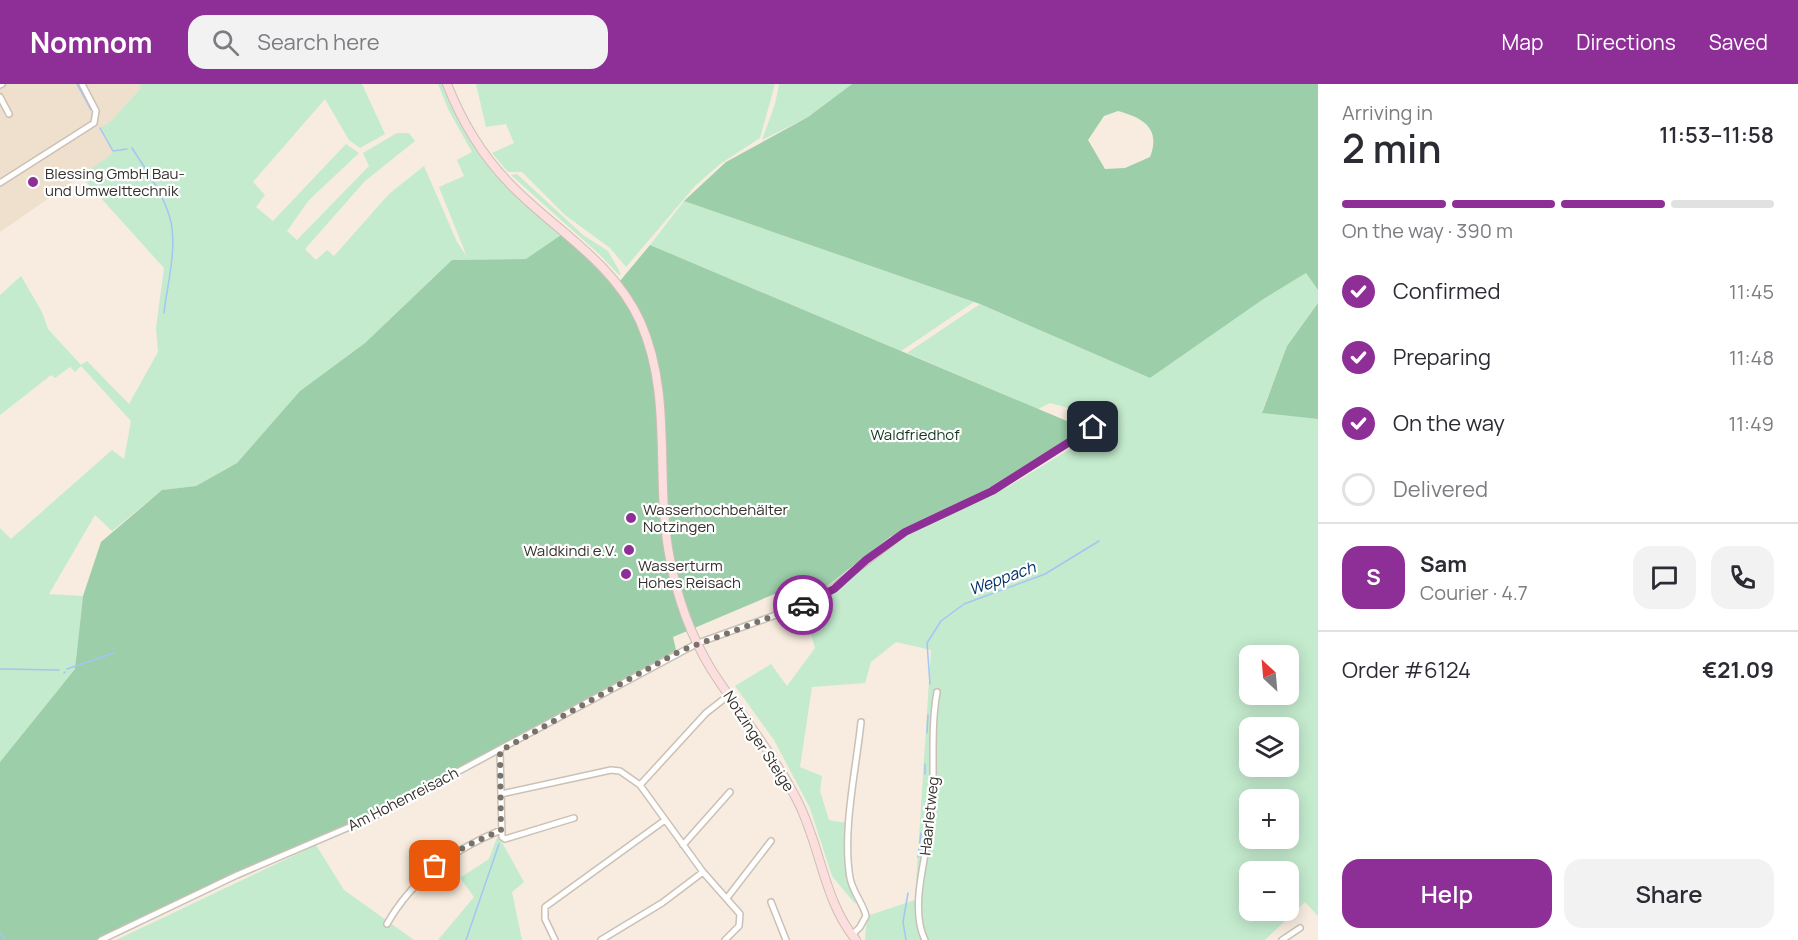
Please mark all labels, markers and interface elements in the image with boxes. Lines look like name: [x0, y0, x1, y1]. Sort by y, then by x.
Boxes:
search box: [188, 15, 608, 69]
text: Nomnom: [30, 23, 152, 61]
icon: search: [209, 26, 242, 59]
text: Search here: [257, 27, 380, 57]
text: Map: [1502, 28, 1543, 56]
text: Directions: [1576, 28, 1676, 56]
text: Saved: [1709, 28, 1768, 56]
text: Arriving in: [1342, 99, 1433, 126]
text: 11:53–11:58: [1659, 120, 1774, 150]
text: 2 min: [1342, 121, 1441, 175]
place label: Blessing GmbH Bau- und Umwelttechnik: [45, 163, 185, 201]
marker: Blessing GmbH Bau- und Umwelttechnik: [26, 175, 40, 189]
text: On the way · 390 m: [1342, 217, 1513, 244]
icon: check: [1342, 275, 1375, 308]
text: Confirmed: [1393, 276, 1501, 306]
text: 11:45: [1729, 278, 1774, 305]
icon: check: [1342, 341, 1375, 374]
text: Preparing: [1393, 342, 1491, 372]
text: 11:48: [1729, 344, 1774, 371]
pin: [1067, 401, 1118, 452]
icon: check: [1342, 407, 1375, 440]
text: On the way: [1393, 408, 1505, 438]
icon: home: [1076, 410, 1109, 443]
text: 11:49: [1728, 410, 1774, 437]
park label: Waldfriedhof: [870, 424, 960, 445]
text: Delivered: [1393, 474, 1488, 504]
place label: Wasserhochbehälter Notzingen: [643, 499, 788, 537]
marker: Wasserhochbehälter Notzingen: [624, 511, 638, 525]
place label: Waldkindi e.V.: [524, 540, 617, 561]
marker: Waldkindi e.V.: [622, 543, 636, 557]
button: chat: [1633, 546, 1696, 609]
button: phone: [1711, 546, 1774, 609]
text: Sam: [1420, 549, 1467, 579]
place label: Wasserturm Hohes Reisach: [638, 555, 741, 593]
water label: Weppach: [966, 556, 1039, 600]
text: S: [1366, 562, 1381, 592]
marker: Wasserturm Hohes Reisach: [619, 567, 633, 581]
courier: [773, 575, 833, 635]
text: Courier · 4.7: [1420, 579, 1528, 606]
icon: car: [787, 589, 820, 622]
north arrow: [1239, 645, 1299, 705]
map controls: [1239, 645, 1299, 921]
text: Order #6124: [1342, 655, 1471, 685]
text: €21.09: [1702, 655, 1774, 685]
street label: Notzinger Steige: [718, 686, 800, 796]
button: layers: [1239, 717, 1299, 777]
street label: Am Hohenreisach: [344, 762, 462, 836]
street label: Haarletweg: [914, 775, 944, 857]
button: +: [1239, 789, 1299, 849]
pin: [409, 840, 460, 891]
icon: bag: [418, 849, 451, 882]
button: Help: [1342, 859, 1552, 928]
button: Share: [1564, 859, 1774, 928]
button: −: [1239, 861, 1299, 921]

